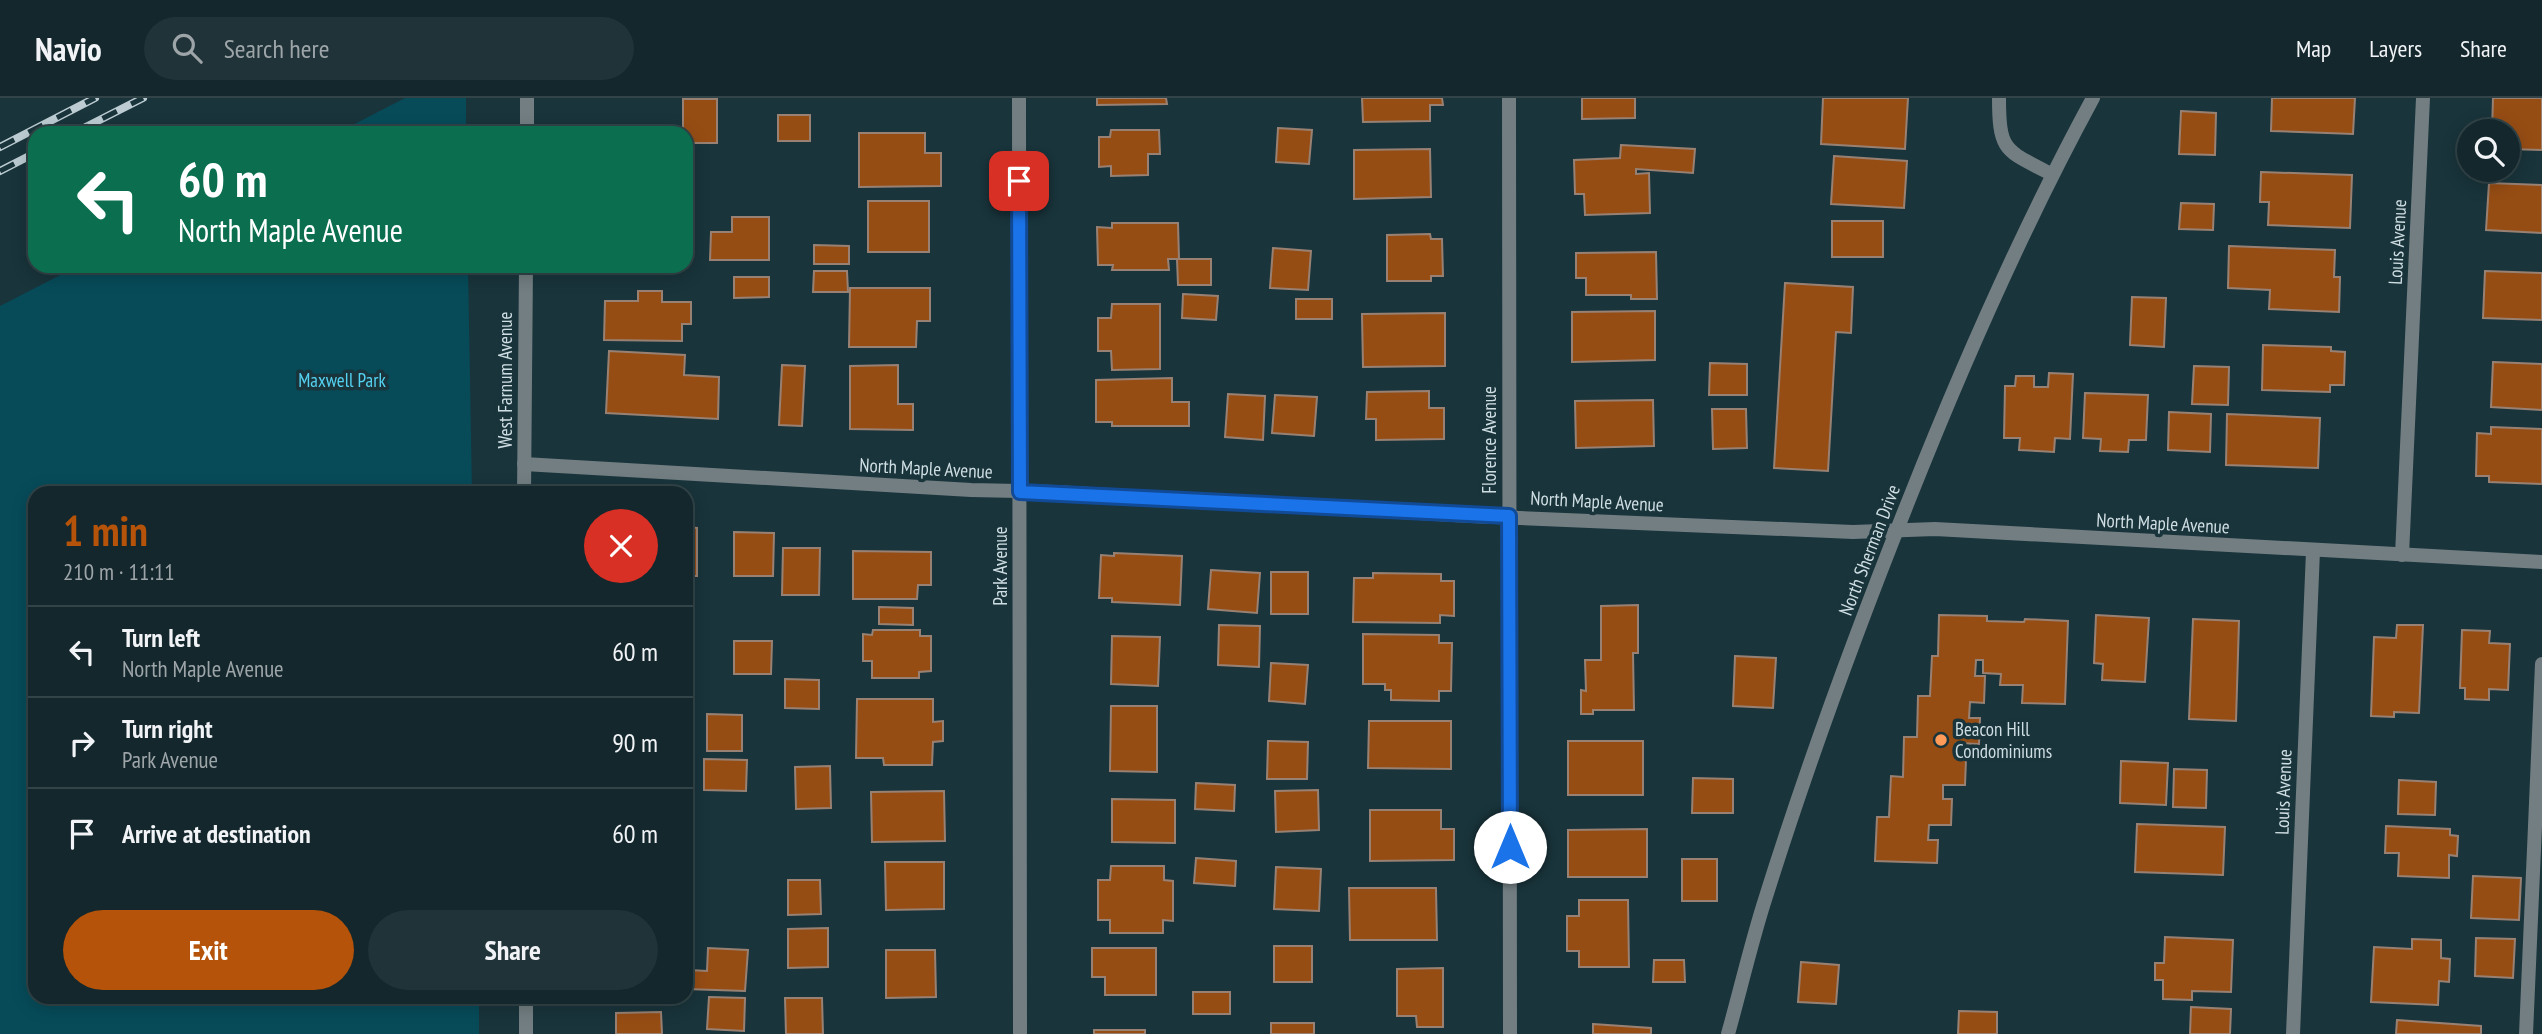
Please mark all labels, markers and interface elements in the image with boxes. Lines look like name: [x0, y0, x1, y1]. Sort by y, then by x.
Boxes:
search box: [144, 17, 634, 80]
text: Navio: [35, 27, 102, 70]
icon: search: [168, 29, 206, 67]
text: Search here: [224, 32, 329, 65]
text: Map: [2296, 33, 2331, 64]
text: Layers: [2369, 33, 2422, 64]
text: Share: [2460, 33, 2507, 64]
map controls: [2457, 119, 2520, 182]
button: search: [2457, 119, 2520, 182]
text: 60 m: [178, 147, 267, 211]
pin: [989, 151, 1049, 211]
icon: left: [63, 154, 154, 245]
icon: arrive: [1000, 162, 1038, 200]
street label: Louis Avenue: [2383, 198, 2411, 285]
text: North Maple Avenue: [178, 209, 403, 251]
street label: West Farnum Avenue: [493, 311, 517, 448]
park label: Maxwell Park: [298, 368, 386, 392]
street label: Florence Avenue: [1477, 386, 1501, 494]
street label: North Maple Avenue: [859, 453, 993, 483]
street label: North Sherman Drive: [1833, 481, 1905, 619]
street label: North Maple Avenue: [1530, 486, 1664, 516]
text: 1 min: [63, 503, 148, 558]
street label: North Maple Avenue: [2096, 508, 2230, 538]
button: close: [584, 509, 658, 583]
street label: Park Avenue: [988, 526, 1012, 606]
text: 210 m · 11:11: [63, 557, 175, 586]
text: Turn left: [122, 621, 200, 654]
icon: left: [63, 633, 101, 671]
text: 60 m: [612, 635, 658, 668]
text: North Maple Avenue: [122, 654, 284, 683]
text: Turn right: [122, 712, 213, 745]
place label: Beacon Hill Condominiums: [1955, 717, 2052, 763]
icon: right: [63, 724, 101, 762]
text: 90 m: [612, 726, 658, 759]
marker: Beacon Hill Condominiums: [1933, 732, 1949, 748]
text: Park Avenue: [122, 745, 218, 774]
street label: Louis Avenue: [2270, 749, 2296, 835]
position arrow: [1473, 810, 1547, 884]
icon: arrive: [63, 815, 101, 853]
text: Arrive at destination: [122, 817, 311, 850]
text: 60 m: [612, 817, 658, 850]
button: Exit: [63, 910, 354, 990]
button: Share: [368, 910, 658, 990]

